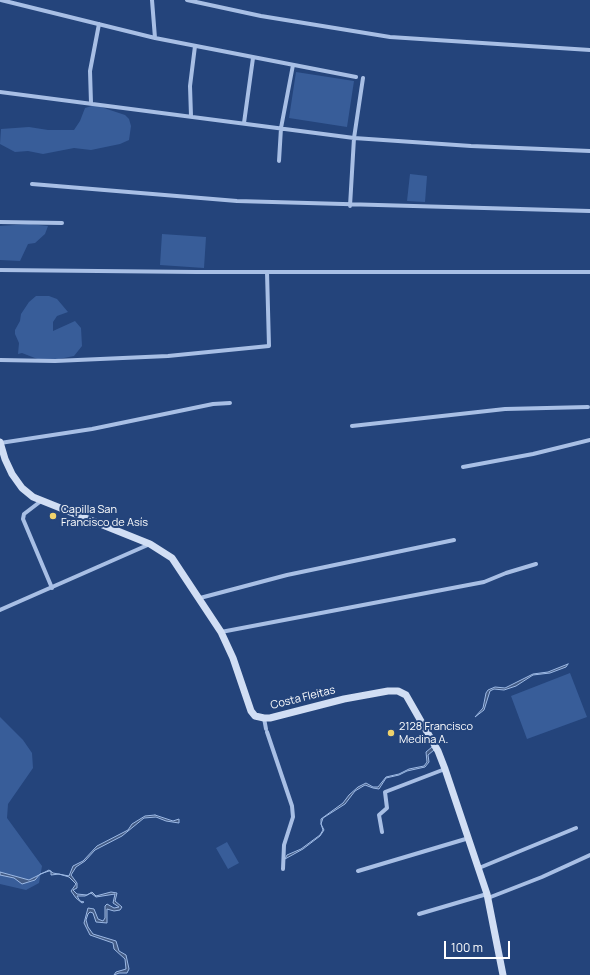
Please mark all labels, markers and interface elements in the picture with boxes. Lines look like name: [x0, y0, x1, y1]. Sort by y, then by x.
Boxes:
place label: Capilla San Francisco de Asís: [61, 503, 148, 529]
marker: Capilla San Francisco de Asís: [48, 511, 58, 521]
street label: Costa Fleitas: [269, 684, 337, 712]
place label: 2128 Francisco Medina A.: [399, 720, 473, 746]
marker: 2128 Francisco Medina A.: [386, 728, 396, 738]
scale bar: [446, 933, 512, 959]
text: 100 m: [451, 939, 483, 956]

